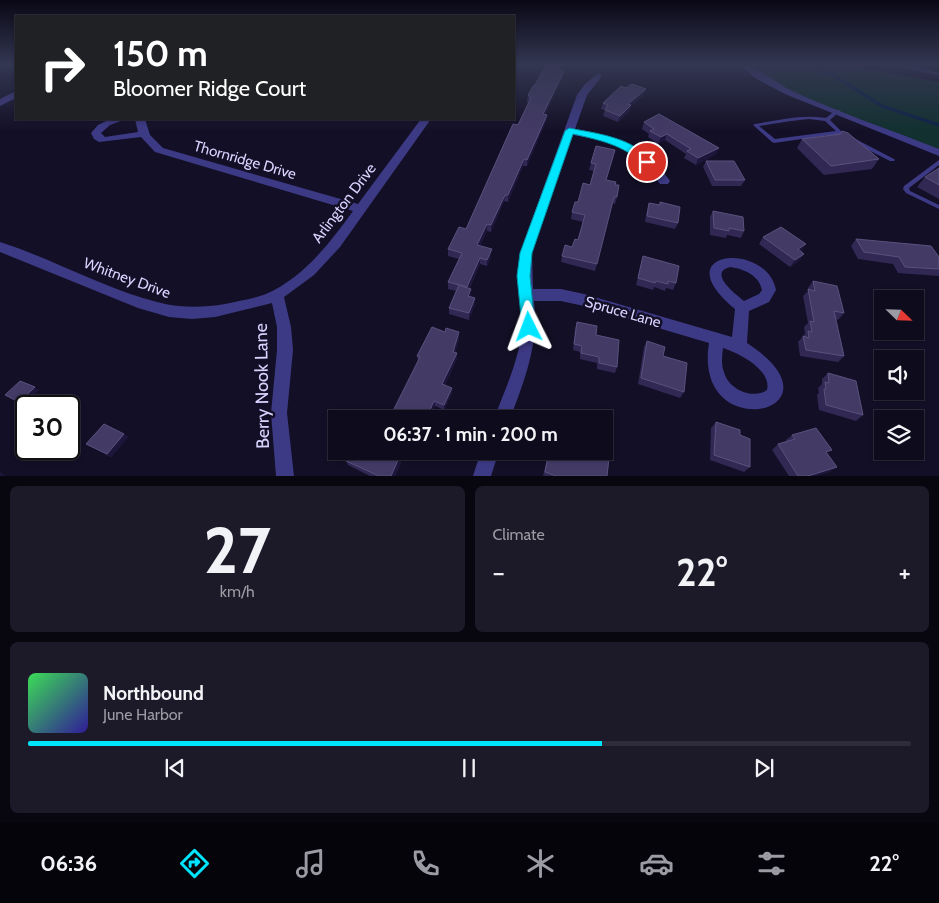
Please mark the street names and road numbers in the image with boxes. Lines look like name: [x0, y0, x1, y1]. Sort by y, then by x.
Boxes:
street label: Thornridge Drive: [192, 137, 299, 183]
street label: Arlington Drive: [308, 159, 380, 246]
street label: Whitney Drive: [81, 254, 173, 302]
street label: Spruce Lane: [583, 293, 663, 332]
street label: Berry Nook Lane: [250, 323, 274, 449]

